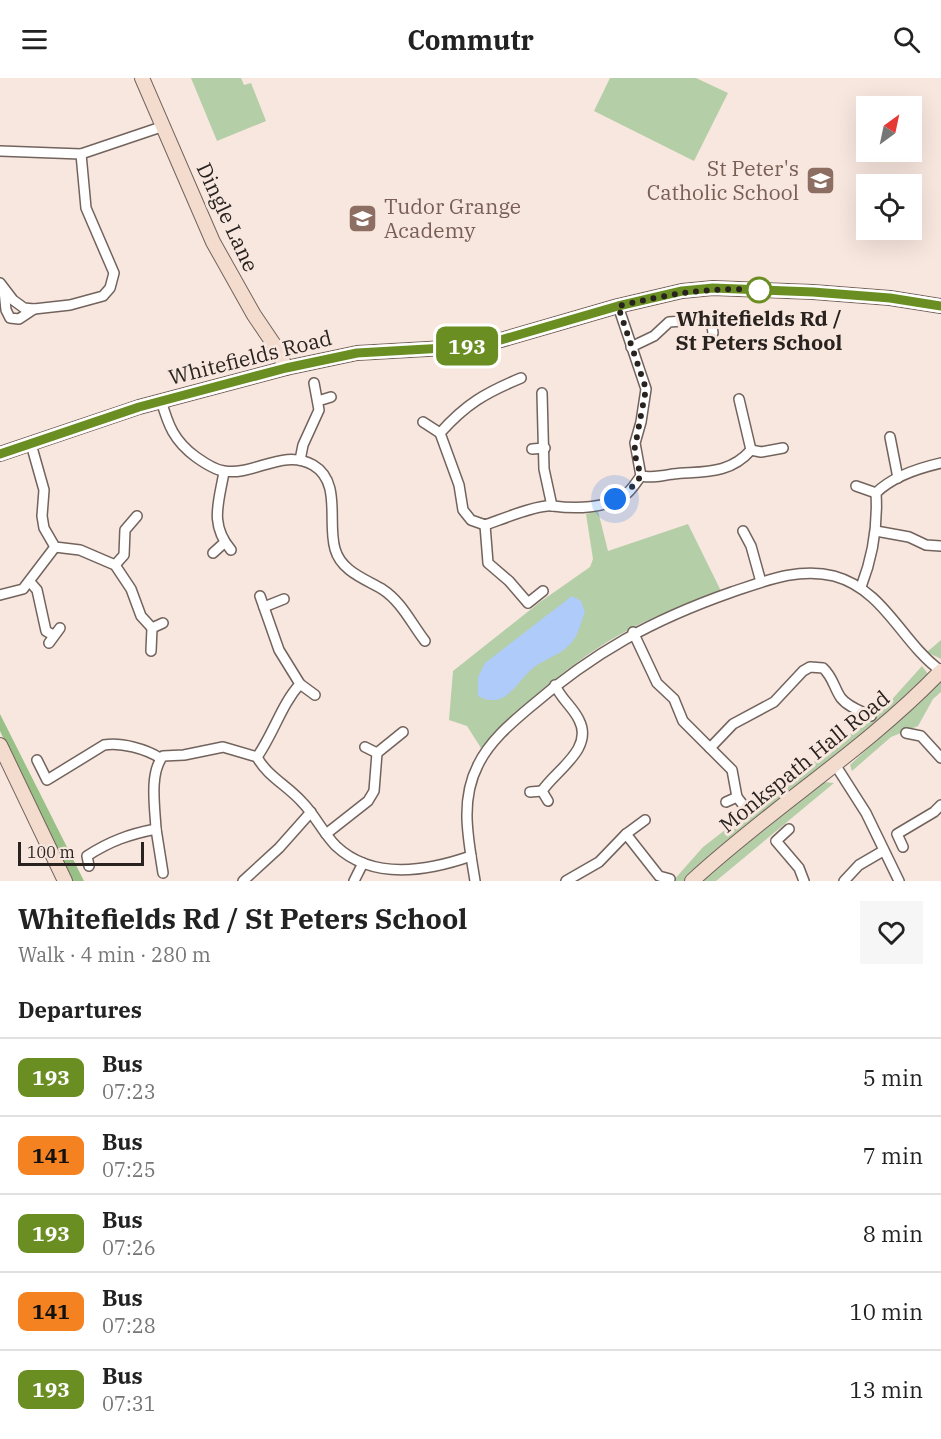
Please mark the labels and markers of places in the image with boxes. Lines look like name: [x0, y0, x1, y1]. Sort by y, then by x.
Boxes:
place label: St Peter's Catholic School: [647, 154, 799, 206]
school or university icon: St Peter's Catholic School: [804, 164, 836, 196]
place label: Tudor Grange Academy: [384, 192, 521, 244]
school or university icon: Tudor Grange Academy: [347, 202, 379, 234]
marker: Whitefields Rd / St Peters School: [746, 277, 772, 303]
place label: Whitefields Rd / St Peters School: [676, 304, 843, 356]

